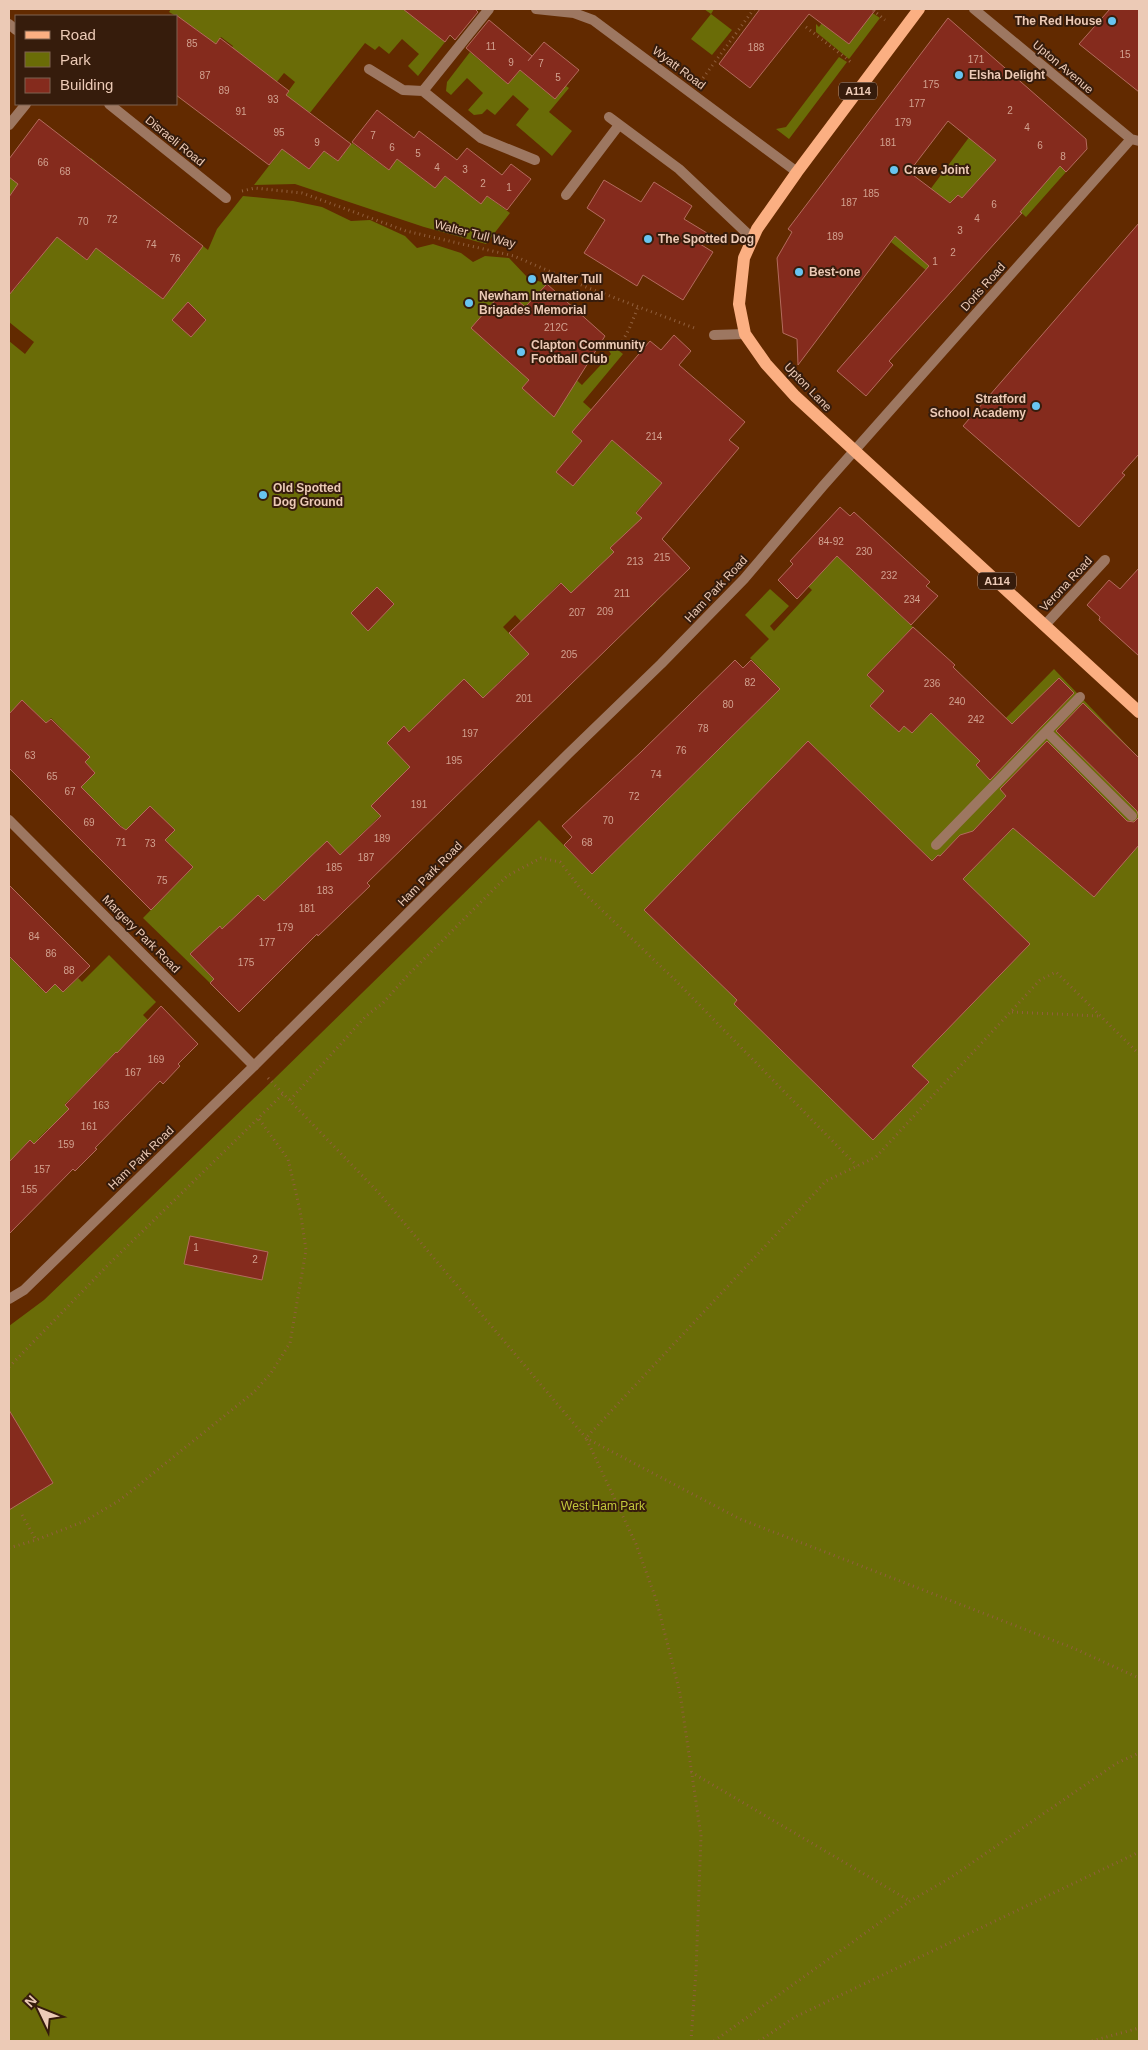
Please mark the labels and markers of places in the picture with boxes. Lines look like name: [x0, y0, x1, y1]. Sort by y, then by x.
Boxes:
place label: The Red House: [1015, 14, 1102, 28]
marker: The Red House: [1106, 15, 1118, 27]
place label: Elsha Delight: [969, 68, 1045, 82]
marker: Elsha Delight: [953, 69, 965, 81]
place label: Crave Joint: [904, 163, 969, 177]
marker: Crave Joint: [888, 164, 900, 176]
place label: The Spotted Dog: [658, 232, 754, 246]
marker: The Spotted Dog: [642, 233, 654, 245]
place label: Best-one: [809, 265, 861, 279]
marker: Best-one: [793, 266, 805, 278]
place label: Walter Tull: [542, 272, 602, 286]
marker: Walter Tull: [526, 273, 538, 285]
place label: Newham International Brigades Memorial: [479, 289, 604, 317]
marker: Newham International Brigades Memorial: [463, 297, 475, 309]
place label: Clapton Community Football Club: [531, 338, 645, 366]
marker: Clapton Community Football Club: [515, 346, 527, 358]
place label: Stratford School Academy: [930, 392, 1026, 420]
marker: Stratford School Academy: [1030, 400, 1042, 412]
place label: Old Spotted Dog Ground: [273, 481, 343, 509]
marker: Old Spotted Dog Ground: [257, 489, 269, 501]

